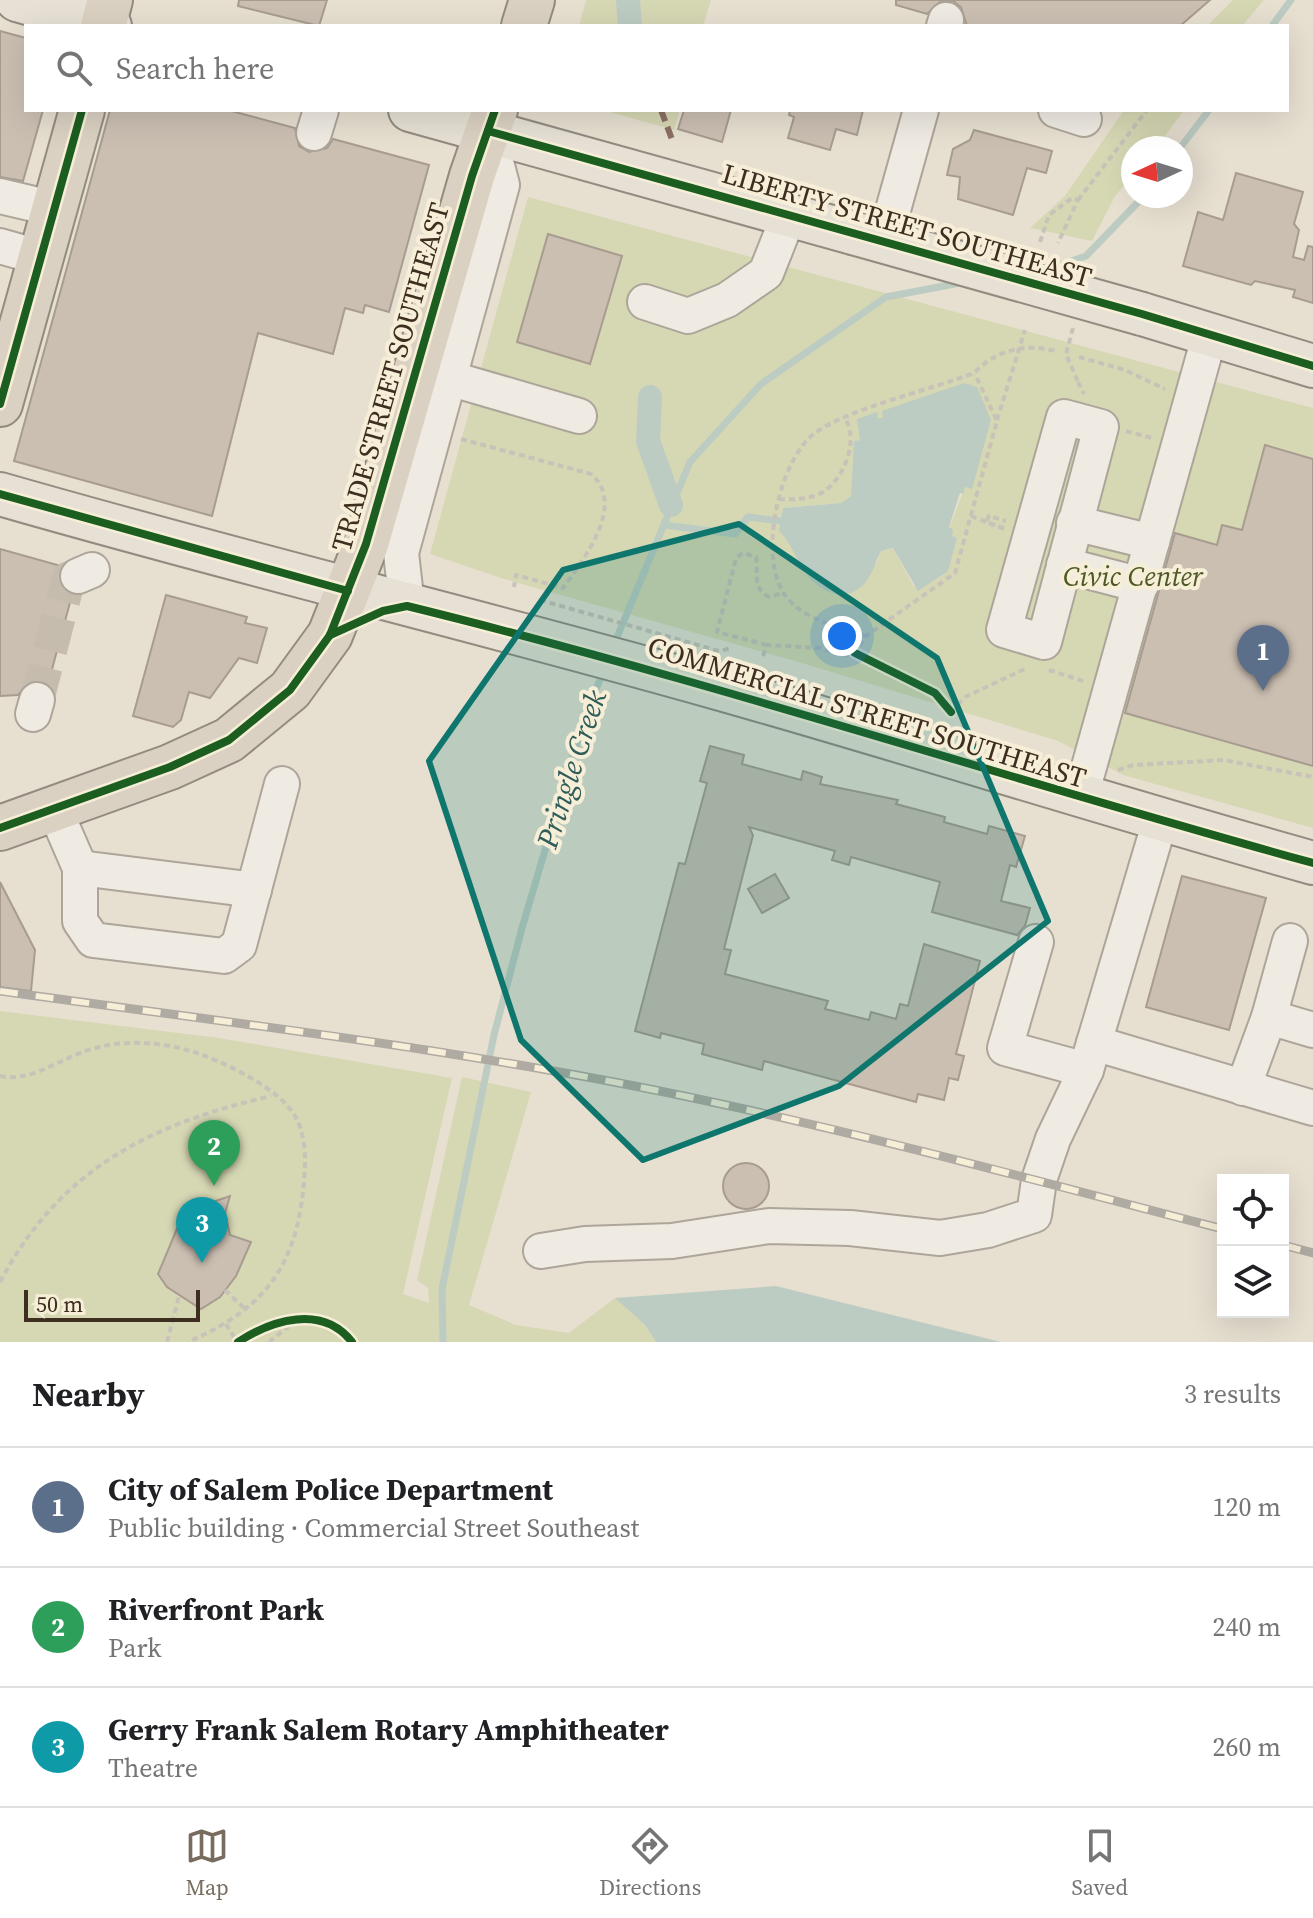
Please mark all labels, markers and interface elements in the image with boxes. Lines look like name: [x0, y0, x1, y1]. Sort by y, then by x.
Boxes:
search box: [24, 24, 1289, 112]
icon: search: [52, 46, 96, 90]
text: Search here: [116, 48, 274, 89]
north arrow: [1121, 136, 1193, 208]
street label: LIBERTY STREET SOUTHEAST: [718, 154, 1096, 296]
street label: TRADE STREET SOUTHEAST: [322, 198, 458, 556]
park label: Civic Center: [1063, 557, 1204, 595]
your location: [822, 616, 862, 656]
pin: 1: [1237, 625, 1289, 691]
street label: COMMERCIAL STREET SOUTHEAST: [643, 627, 1091, 797]
water label: Pringle Creek: [526, 684, 616, 854]
pin: 2: [188, 1120, 240, 1186]
map controls: [1217, 1174, 1289, 1318]
button: locate: [1217, 1174, 1289, 1246]
pin: 3: [176, 1197, 228, 1263]
button: layers: [1217, 1246, 1289, 1318]
scale bar: [24, 1286, 200, 1322]
text: 50 m: [36, 1289, 83, 1319]
text: Nearby: [32, 1371, 145, 1417]
text: 3 results: [1184, 1376, 1281, 1412]
text: City of Salem Police Department: [108, 1469, 553, 1510]
text: 1: [51, 1489, 65, 1525]
text: 120 m: [1213, 1489, 1281, 1525]
text: Public building · Commercial Street Southeast: [108, 1510, 639, 1546]
text: Riverfront Park: [108, 1589, 324, 1630]
text: 2: [51, 1609, 65, 1645]
text: 240 m: [1213, 1609, 1281, 1645]
text: Park: [108, 1630, 161, 1666]
text: Gerry Frank Salem Rotary Amphitheater: [108, 1709, 669, 1750]
text: 3: [51, 1729, 65, 1765]
text: 260 m: [1213, 1729, 1281, 1765]
text: Theatre: [108, 1750, 198, 1786]
tab: Map: [185, 1824, 229, 1902]
tab: Directions: [599, 1824, 701, 1902]
tab: Saved: [1071, 1824, 1128, 1902]

